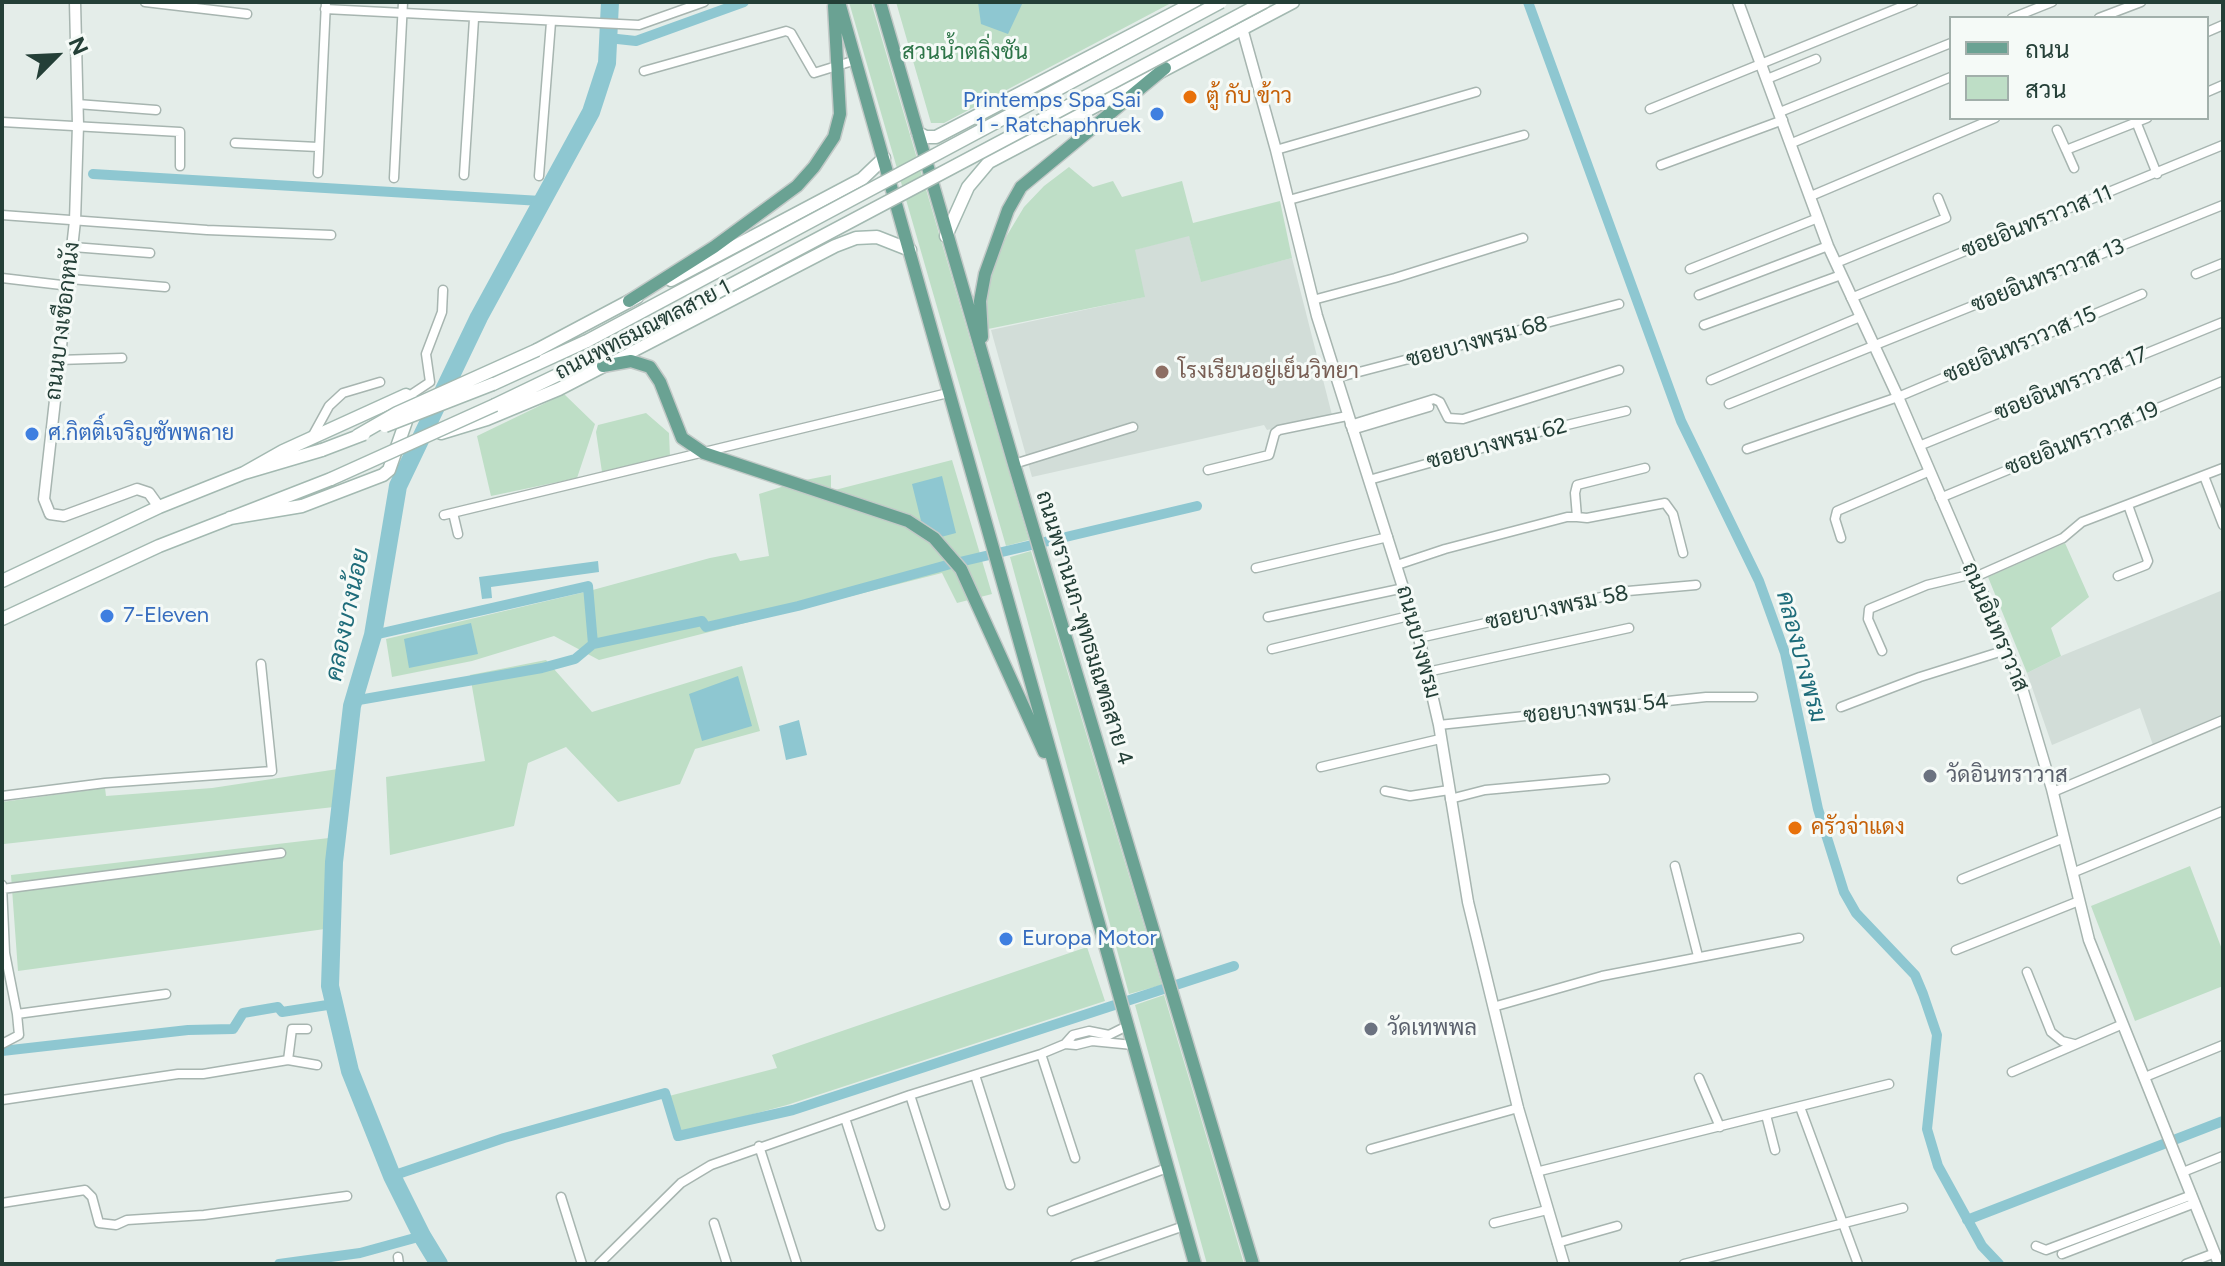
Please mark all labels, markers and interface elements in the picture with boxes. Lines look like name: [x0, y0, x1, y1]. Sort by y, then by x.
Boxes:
north arrow: [16, 16, 96, 96]
legend: [1949, 16, 2209, 120]
text: N: [63, 33, 94, 59]
text: ถนน: [2025, 35, 2070, 64]
park label: สวนน้ำตลิ่งชัน: [902, 40, 1028, 66]
text: สวน: [2025, 75, 2067, 104]
place label: ตู้ กับ ข้าว: [1206, 84, 1292, 110]
place label: Printemps Spa Sai 1 - Ratchaphruek: [963, 88, 1141, 140]
marker: ตู้ กับ ข้าว: [1181, 88, 1199, 106]
marker: Printemps Spa Sai 1 - Ratchaphruek: [1148, 105, 1166, 123]
street label: ซอยอินทราวาส 11: [1958, 180, 2116, 264]
street label: ซอยอินทราวาส 13: [1968, 233, 2128, 319]
street label: ถนนบางเชือกหนัง: [40, 240, 86, 402]
street label: ถนนพุทธมณฑลสาย 1: [551, 274, 735, 386]
street label: ซอยอินทราวาส 15: [1940, 301, 2100, 389]
street label: ซอยบางพรม 68: [1403, 310, 1551, 374]
street label: ซอยอินทราวาส 17: [1991, 341, 2151, 427]
place label: โรงเรียนอยู่เย็นวิทยา: [1178, 359, 1359, 385]
marker: โรงเรียนอยู่เย็นวิทยา: [1153, 363, 1171, 381]
street label: ซอยอินทราวาส 19: [2001, 396, 2163, 482]
street label: ซอยบางพรม 62: [1424, 413, 1570, 475]
place label: ศ.กิตติ์เจริญซัพพลาย: [48, 421, 234, 447]
marker: ศ.กิตติ์เจริญซัพพลาย: [23, 425, 41, 443]
street label: ถนนพรานนก-พุทธมณฑลสาย 4: [1030, 488, 1138, 768]
water label: คลองบางน้อย: [320, 546, 376, 684]
street label: ถนนอินทราวาส: [1956, 558, 2034, 696]
street label: ซอยบางพรม 58: [1483, 580, 1631, 636]
street label: ถนนบางพรม: [1390, 583, 1446, 701]
water label: คลองบางพรม: [1770, 588, 1832, 726]
place label: 7-Eleven: [123, 603, 209, 629]
marker: 7-Eleven: [98, 607, 116, 625]
street label: ซอยบางพรม 54: [1522, 688, 1670, 730]
place label: วัดอินทราวาส: [1946, 763, 2068, 789]
marker: วัดอินทราวาส: [1921, 767, 1939, 785]
place label: ครัวจ่าแดง: [1811, 815, 1905, 841]
marker: ครัวจ่าแดง: [1786, 819, 1804, 837]
place label: Europa Motor: [1022, 926, 1157, 952]
marker: Europa Motor: [997, 930, 1015, 948]
place label: วัดเทพพล: [1387, 1016, 1477, 1042]
marker: วัดเทพพล: [1362, 1020, 1380, 1038]

